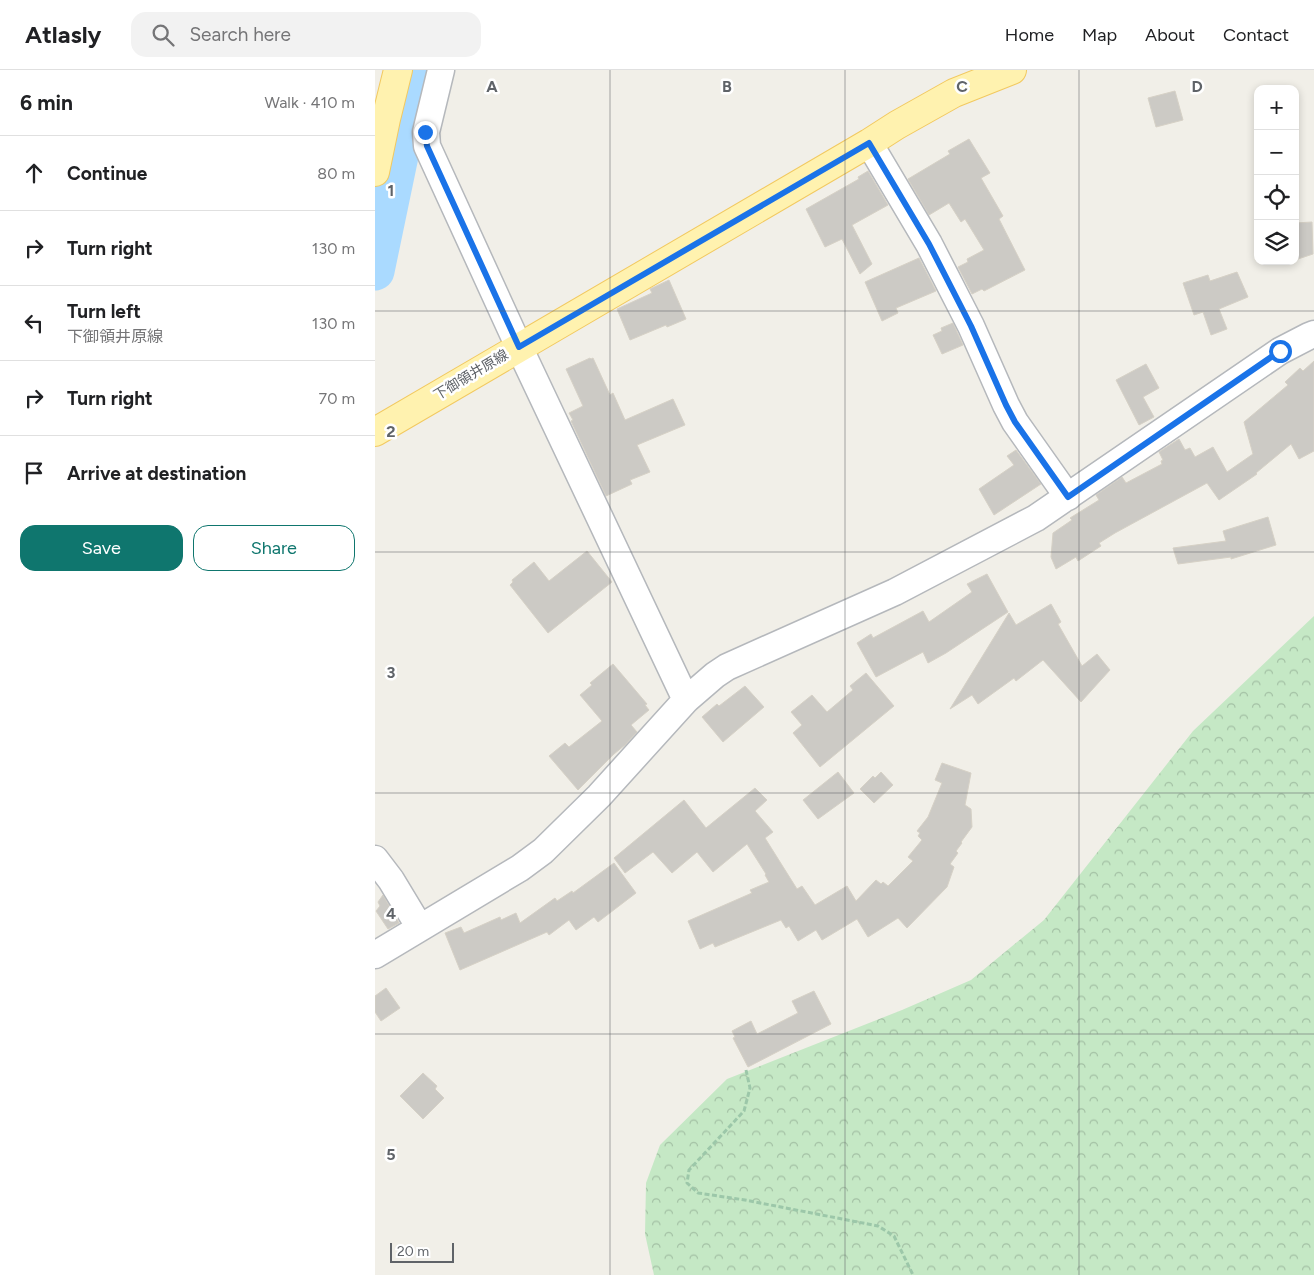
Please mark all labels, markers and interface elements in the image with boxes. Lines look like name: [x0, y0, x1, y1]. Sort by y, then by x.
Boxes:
search box: [131, 12, 481, 57]
text: Atlasly: [25, 20, 101, 49]
icon: search: [149, 21, 177, 49]
text: Search here: [189, 23, 291, 46]
text: Home: [1005, 24, 1054, 46]
text: Map: [1082, 24, 1117, 46]
text: About: [1145, 24, 1195, 46]
text: Contact: [1223, 24, 1289, 46]
text: A: [486, 77, 498, 96]
text: B: [722, 77, 732, 96]
text: C: [956, 77, 968, 96]
text: D: [1191, 77, 1203, 96]
map controls: [1254, 85, 1299, 265]
button: +: [1254, 85, 1299, 130]
text: 6 min: [20, 90, 73, 115]
text: Walk · 410 m: [265, 93, 355, 112]
route end: [414, 121, 437, 144]
button: −: [1254, 130, 1299, 175]
icon: ahead: [20, 159, 48, 187]
text: Continue: [67, 162, 147, 185]
text: 80 m: [317, 164, 355, 183]
button: locate: [1254, 175, 1299, 220]
text: 1: [388, 181, 394, 200]
button: layers: [1254, 220, 1299, 265]
icon: right: [20, 234, 48, 262]
text: Turn right: [67, 237, 153, 260]
text: 130 m: [312, 239, 355, 258]
text: Turn left: [67, 300, 141, 323]
icon: left: [20, 309, 48, 337]
text: 130 m: [312, 314, 355, 333]
text: 下御領井原線: [67, 327, 163, 346]
route start: [1269, 340, 1292, 363]
street label: 下御領井原線: [431, 346, 511, 404]
icon: right: [20, 384, 48, 412]
text: Turn right: [67, 387, 153, 410]
text: 70 m: [319, 389, 355, 408]
text: 2: [386, 422, 396, 441]
icon: arrive: [20, 459, 48, 487]
text: Arrive at destination: [67, 462, 246, 485]
button: Save: [20, 525, 183, 571]
button: Share: [193, 525, 355, 571]
text: 3: [387, 663, 396, 682]
text: 4: [386, 904, 396, 923]
text: 5: [386, 1145, 396, 1164]
scale bar: [390, 1240, 454, 1263]
text: 20 m: [397, 1243, 429, 1260]

